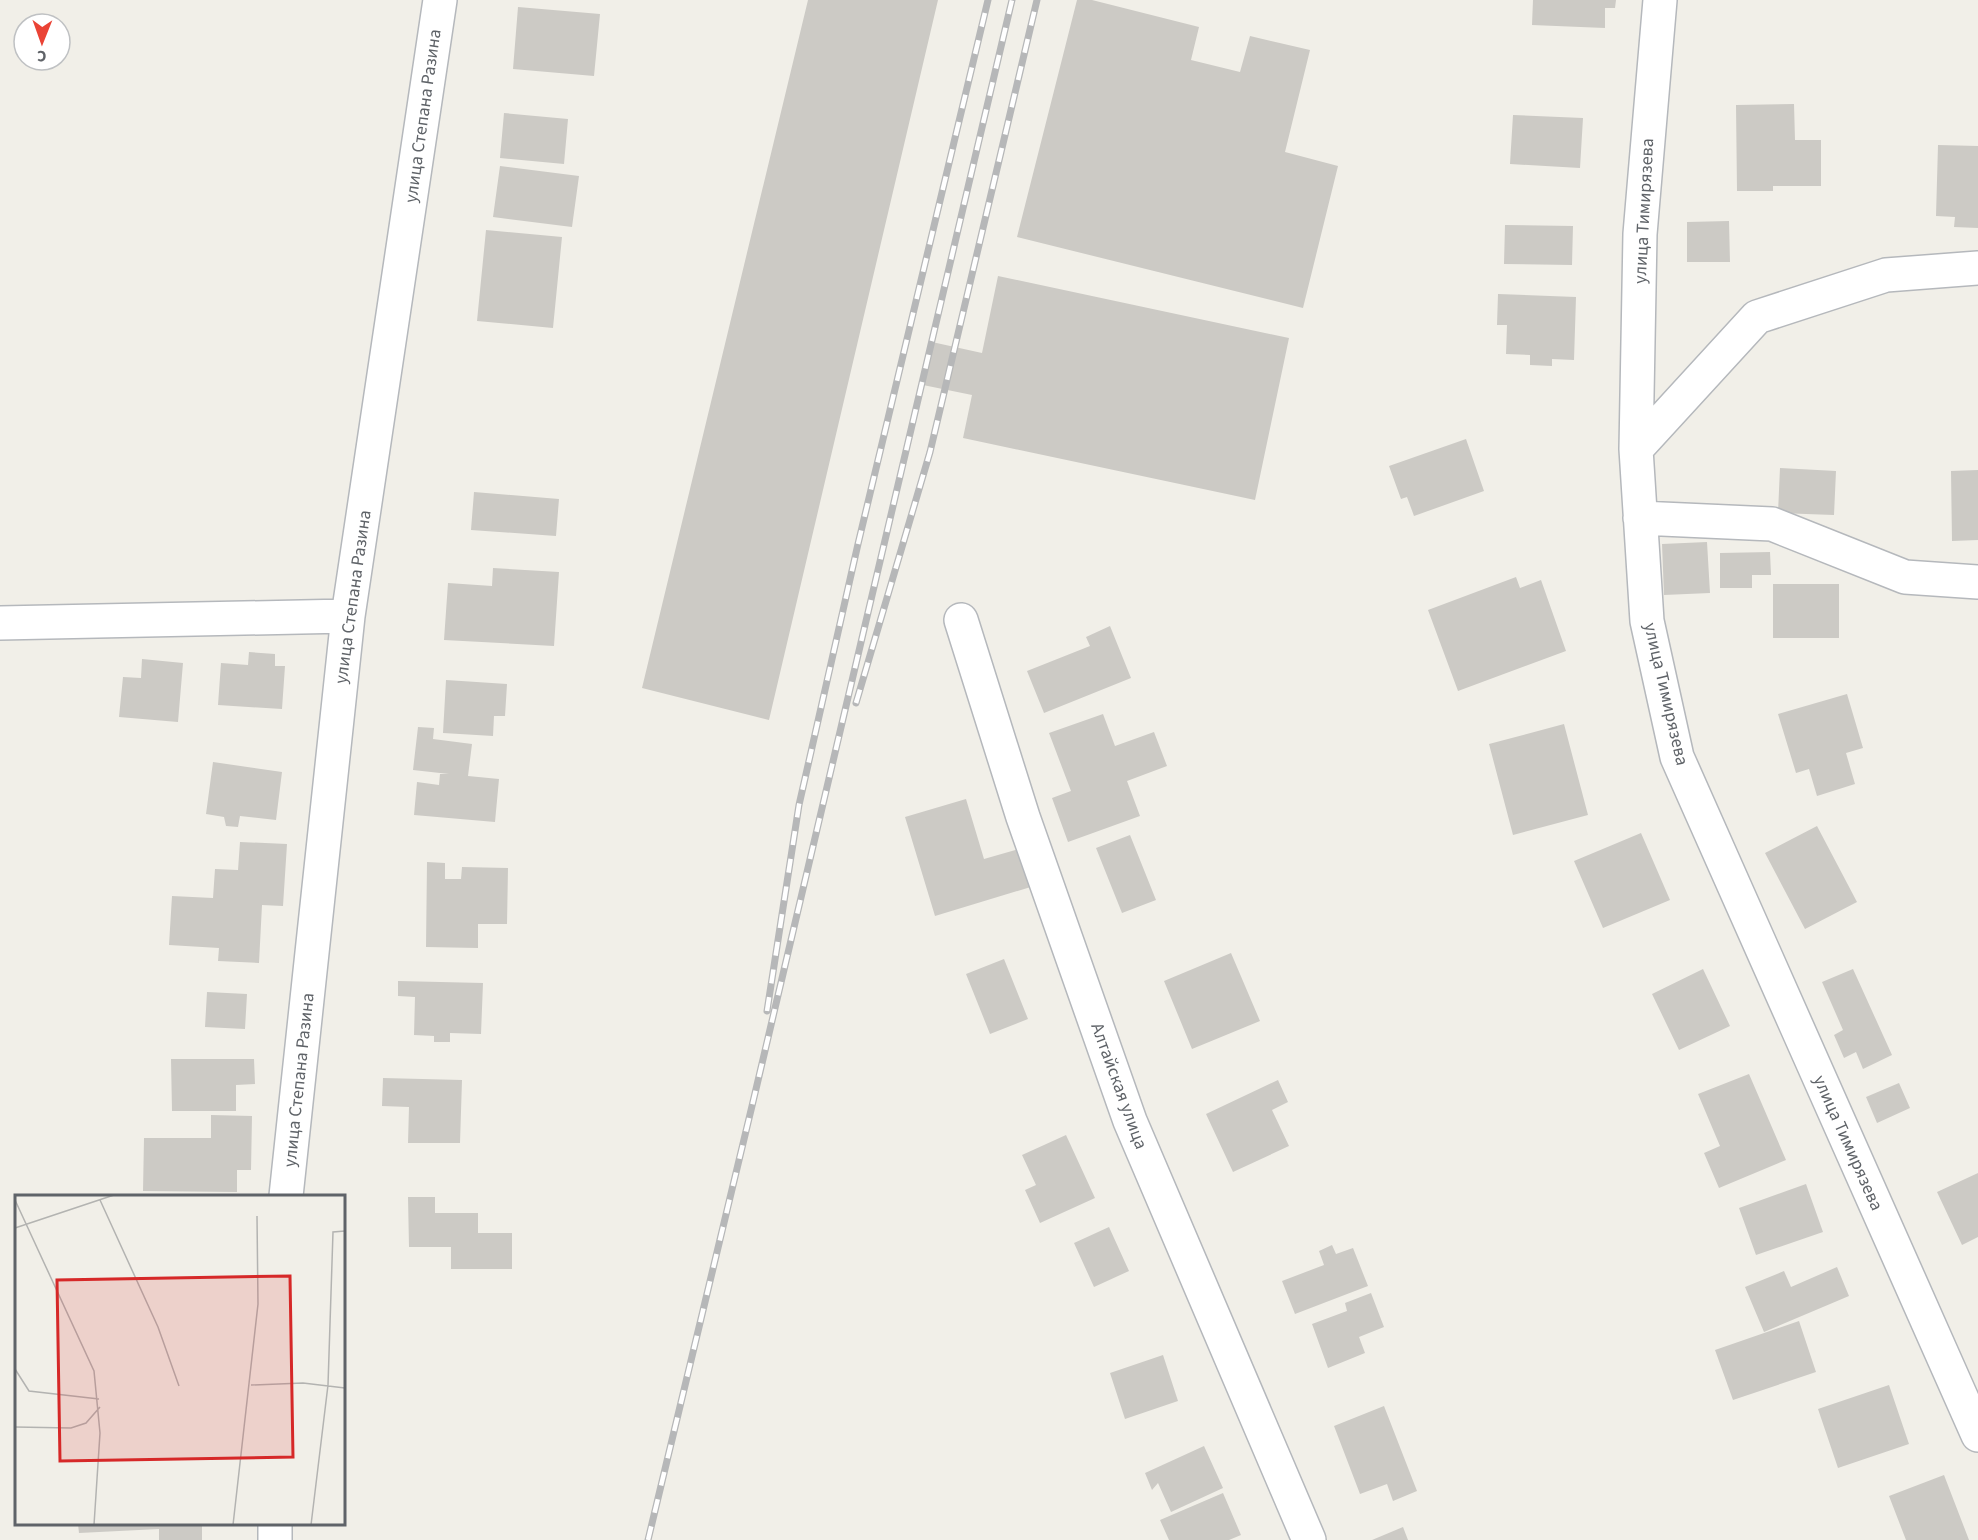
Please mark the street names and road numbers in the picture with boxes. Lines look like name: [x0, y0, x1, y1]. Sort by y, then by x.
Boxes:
street label: улица Степана Разина: [398, 27, 448, 205]
street label: улица Тимирязева: [1628, 138, 1660, 284]
street label: улица Степана Разина: [328, 508, 378, 686]
street label: улица Тимирязева: [1637, 620, 1695, 768]
street label: улица Степана Разина: [277, 991, 321, 1169]
street label: Алтайская улица: [1085, 1019, 1153, 1153]
street label: улица Тимирязева: [1807, 1071, 1889, 1215]

